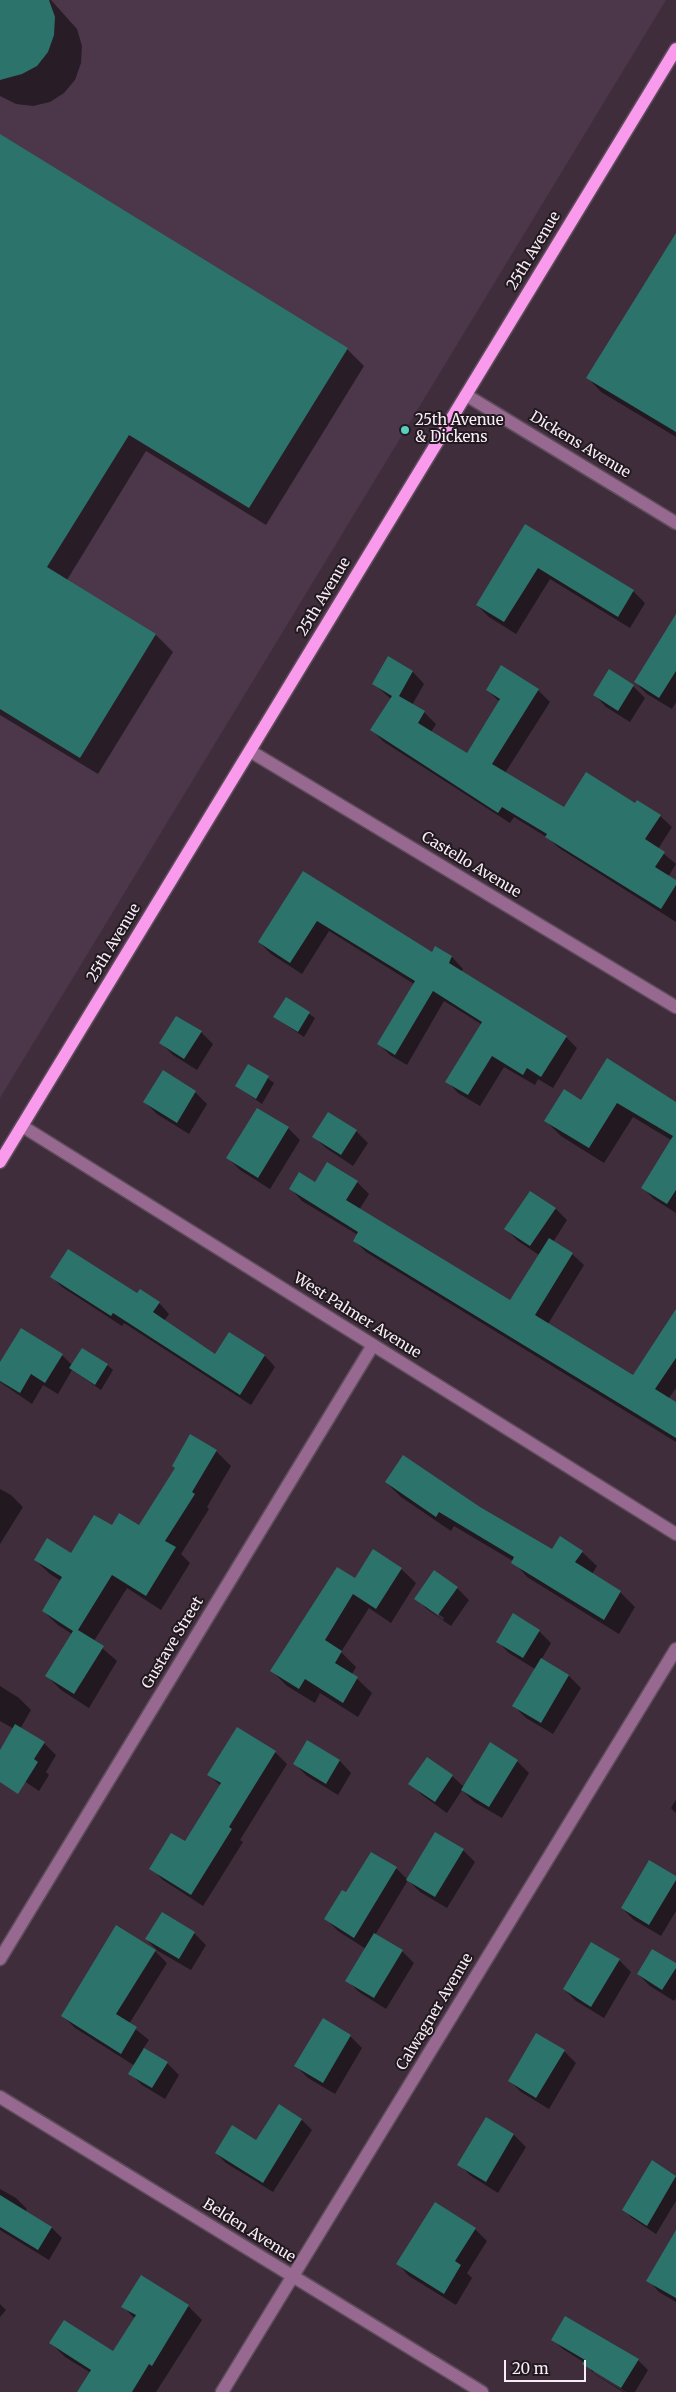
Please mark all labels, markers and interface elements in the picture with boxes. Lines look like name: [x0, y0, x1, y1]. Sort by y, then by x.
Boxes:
street label: 25th Avenue: [503, 208, 565, 294]
street label: Dickens Avenue: [527, 408, 633, 482]
place label: 25th Avenue & Dickens: [415, 412, 503, 447]
marker: 25th Avenue & Dickens: [399, 424, 411, 436]
street label: 25th Avenue: [293, 554, 355, 640]
street label: Castello Avenue: [418, 828, 524, 902]
street label: 25th Avenue: [83, 900, 145, 986]
street label: West Palmer Avenue: [290, 1269, 424, 1363]
street label: Gustave Street: [138, 1594, 208, 1692]
street label: Calwagner Avenue: [393, 1950, 477, 2074]
street label: Belden Avenue: [199, 2195, 299, 2267]
scale bar: [506, 2350, 588, 2382]
text: 20 m: [512, 2359, 549, 2378]

